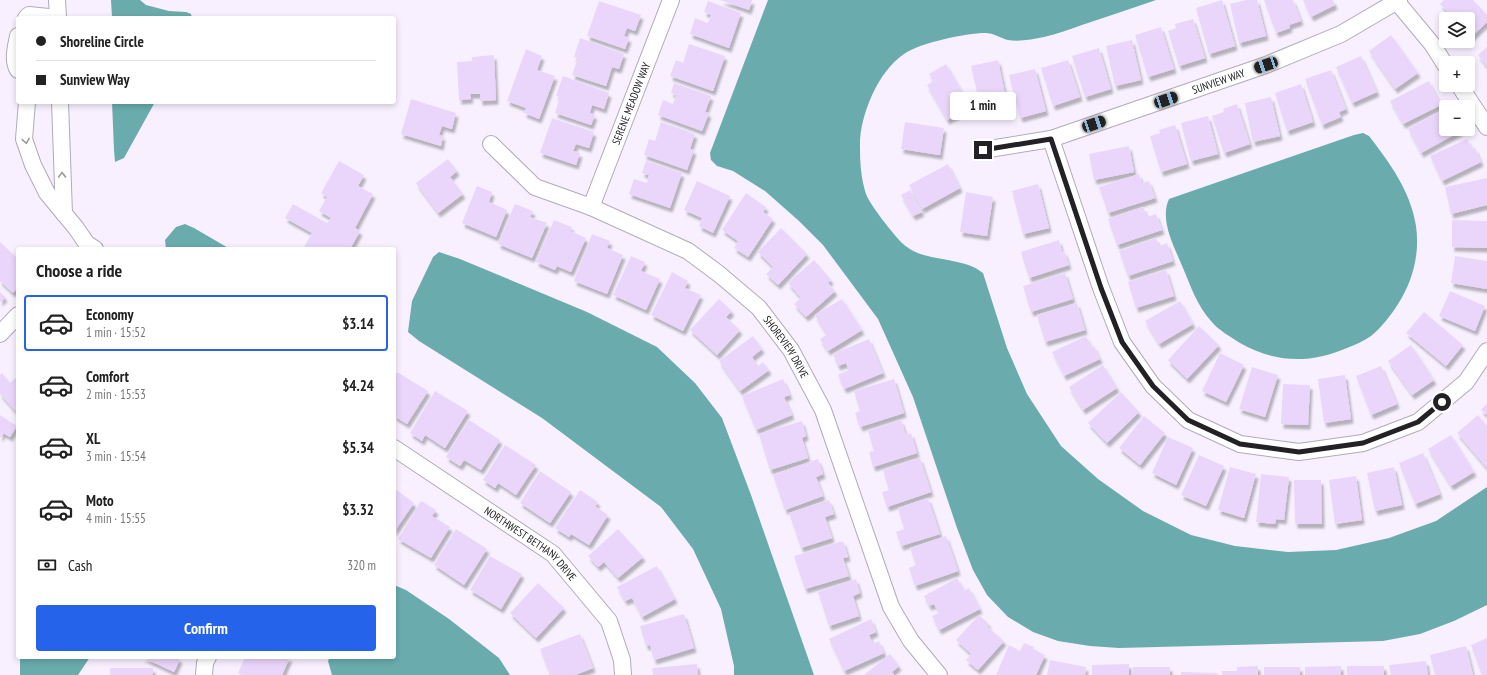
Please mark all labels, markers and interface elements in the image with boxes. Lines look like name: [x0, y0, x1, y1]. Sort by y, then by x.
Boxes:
map controls: [1439, 12, 1475, 136]
button: layers: [1439, 12, 1475, 48]
text: Shoreline Circle: [60, 32, 144, 51]
car: [1253, 55, 1279, 75]
button: +: [1439, 56, 1475, 92]
street label: SERENE MEADOW WAY: [609, 60, 653, 147]
street label: SUNVIEW WAY: [1190, 66, 1247, 97]
text: Sunview Way: [60, 70, 130, 89]
car: [1153, 90, 1179, 110]
callout: 1 min: [950, 92, 1016, 120]
text: 1 min: [970, 97, 996, 114]
button: −: [1439, 100, 1475, 136]
car: [1081, 114, 1107, 134]
one-way arrow: [21, 137, 30, 144]
route end: [974, 141, 992, 159]
one-way arrow: [58, 172, 67, 178]
text: Choose a ride: [36, 259, 122, 282]
icon: car: [38, 305, 74, 341]
text: Economy: [86, 305, 134, 324]
street label: SHOREVIEW DRIVE: [760, 313, 812, 381]
text: $3.14: [342, 314, 374, 333]
text: 1 min · 15:52: [86, 324, 146, 341]
icon: car: [38, 367, 74, 403]
text: Comfort: [86, 367, 129, 386]
text: $4.24: [342, 376, 374, 395]
text: 2 min · 15:53: [86, 386, 146, 403]
route start: [1433, 393, 1451, 411]
icon: car: [38, 429, 74, 465]
text: XL: [86, 429, 100, 448]
text: $5.34: [342, 438, 374, 457]
text: 3 min · 15:54: [86, 448, 146, 465]
icon: car: [38, 491, 74, 527]
text: Moto: [86, 491, 114, 510]
text: $3.32: [342, 500, 374, 519]
street label: NORTHWEST BETHANY DRIVE: [482, 503, 580, 584]
text: 4 min · 15:55: [86, 510, 146, 527]
icon: cash: [36, 554, 58, 576]
text: Cash: [68, 556, 92, 575]
text: 320 m: [347, 557, 376, 574]
button: Confirm: [36, 605, 376, 651]

